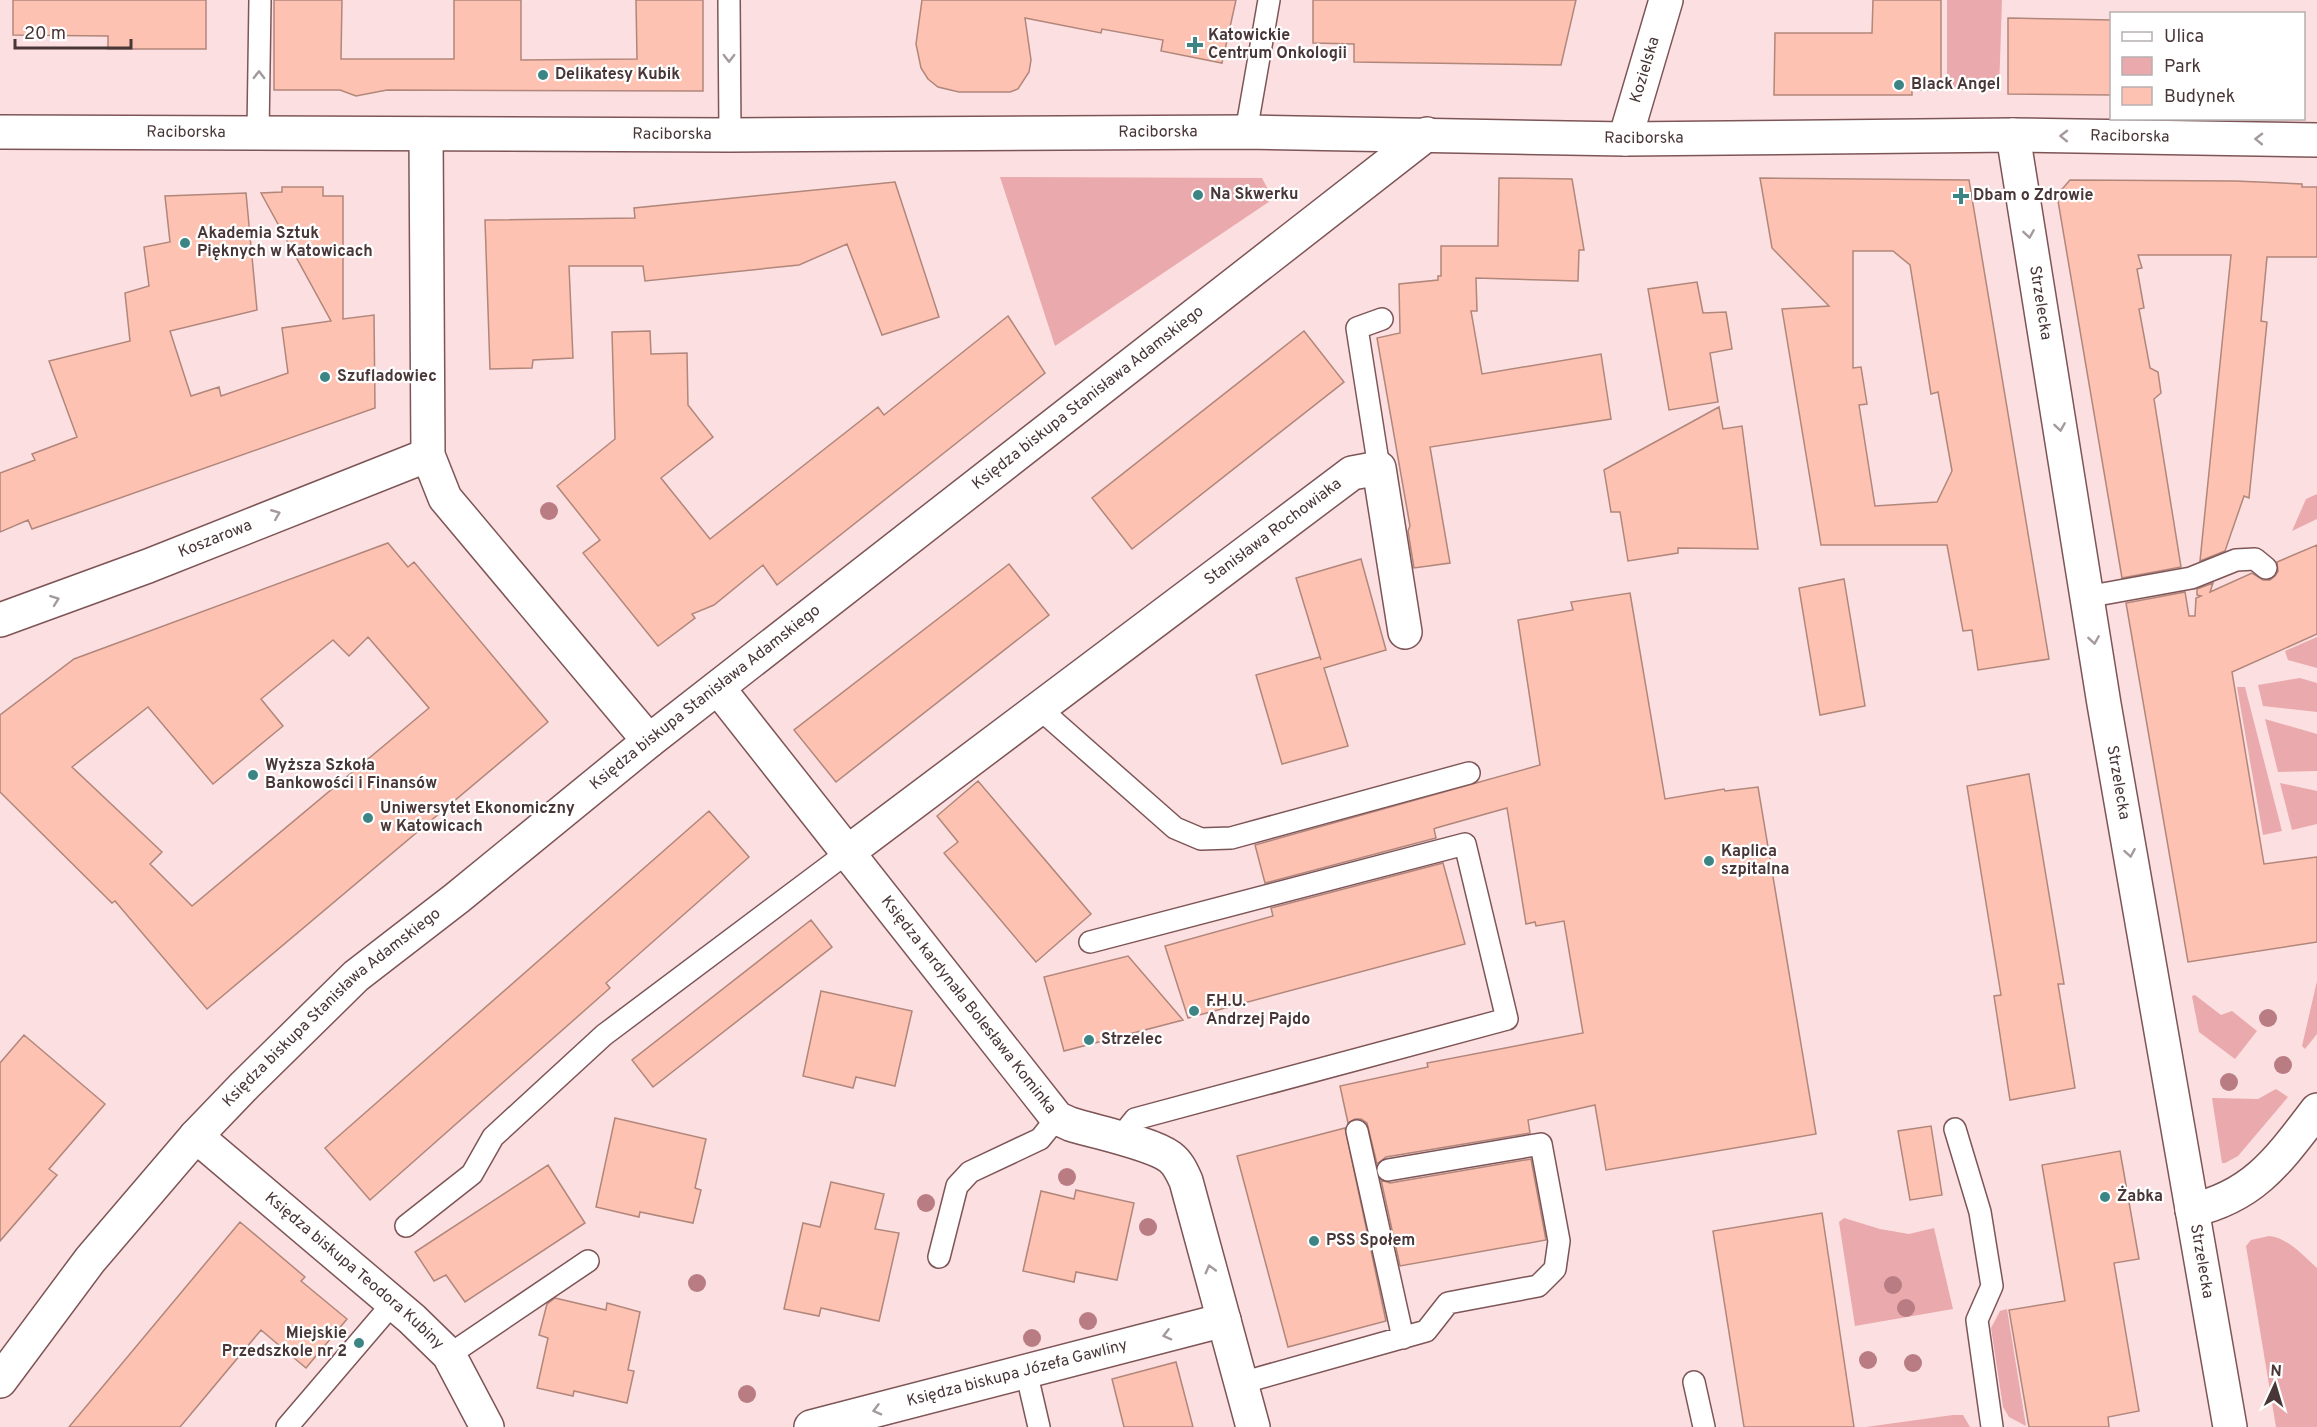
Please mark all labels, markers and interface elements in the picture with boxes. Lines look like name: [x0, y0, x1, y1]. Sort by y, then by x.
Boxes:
scale bar: [15, 12, 130, 50]
legend: [2110, 12, 2305, 120]
text: 20 m: [24, 23, 66, 46]
place label: Katowickie Centrum Onkologii: [1208, 26, 1347, 64]
text: Ulica: [2164, 26, 2204, 49]
street label: Kozielska: [1626, 35, 1665, 105]
marker: Katowickie Centrum Onkologii: [1186, 36, 1204, 54]
one-way arrow: [723, 54, 735, 63]
text: Park: [2164, 56, 2201, 79]
place label: Delikatesy Kubik: [555, 65, 680, 85]
marker: Delikatesy Kubik: [536, 68, 550, 82]
one-way arrow: [253, 70, 265, 79]
place label: Black Angel: [1911, 75, 2000, 95]
marker: Black Angel: [1892, 78, 1906, 92]
text: Budynek: [2164, 86, 2235, 109]
street label: Raciborska: [1118, 122, 1198, 143]
street label: Raciborska: [146, 123, 226, 143]
street label: Raciborska: [632, 125, 712, 145]
street label: Raciborska: [2090, 126, 2170, 148]
street label: Raciborska: [1604, 128, 1684, 149]
one-way arrow: [2059, 130, 2068, 142]
one-way arrow: [2254, 133, 2263, 145]
place label: Na Skwerku: [1210, 185, 1298, 205]
place label: Dbam o Zdrowie: [1973, 186, 2094, 206]
marker: Na Skwerku: [1191, 188, 1205, 202]
marker: Dbam o Zdrowie: [1954, 189, 1968, 203]
place label: Akademia Sztuk Pięknych w Katowicach: [197, 224, 373, 262]
one-way arrow: [2023, 230, 2035, 239]
marker: Akademia Sztuk Pięknych w Katowicach: [178, 236, 192, 250]
street label: Strzelecka: [2024, 264, 2056, 342]
street label: Księdza biskupa Stanisława Adamskiego: [968, 302, 1208, 495]
place label: Szufladowiec: [337, 367, 437, 387]
marker: Szufladowiec: [318, 370, 332, 384]
one-way arrow: [2053, 422, 2065, 432]
street label: Stanisława Rochowiaka: [1201, 474, 1346, 590]
one-way arrow: [270, 509, 281, 522]
street label: Koszarowa: [176, 516, 255, 563]
one-way arrow: [49, 594, 60, 607]
street label: Księdza biskupa Stanisława Adamskiego: [586, 601, 825, 795]
one-way arrow: [2087, 636, 2099, 645]
street label: Strzelecka: [2101, 744, 2134, 821]
place label: Wyższa Szkoła Bankowości i Finansów: [265, 756, 437, 794]
marker: Wyższa Szkoła Bankowości i Finansów: [246, 768, 260, 782]
place label: Uniwersytet Ekonomiczny w Katowicach: [380, 799, 575, 837]
marker: Uniwersytet Ekonomiczny w Katowicach: [361, 811, 375, 825]
place label: Kaplica szpitalna: [1721, 842, 1789, 880]
one-way arrow: [2123, 848, 2136, 858]
marker: Kaplica szpitalna: [1702, 854, 1716, 868]
street label: Księdza kardynała Bolesława Kominka: [876, 892, 1060, 1118]
street label: Księdza biskupa Stanisława Adamskiego: [219, 904, 445, 1112]
place label: F.H.U. Andrzej Pajdo: [1206, 992, 1310, 1030]
marker: F.H.U. Andrzej Pajdo: [1187, 1004, 1201, 1018]
place label: Strzelec: [1101, 1030, 1163, 1050]
marker: Strzelec: [1082, 1033, 1096, 1047]
place label: Żabka: [2117, 1185, 2163, 1207]
street label: Księdza biskupa Teodora Kubiny: [260, 1188, 448, 1354]
marker: Żabka: [2098, 1190, 2112, 1204]
street label: Strzelecka: [2185, 1223, 2217, 1300]
place label: PSS Społem: [1326, 1231, 1415, 1251]
marker: PSS Społem: [1307, 1234, 1321, 1248]
one-way arrow: [1205, 1264, 1217, 1275]
place label: Miejskie Przedszkole nr 2: [222, 1324, 347, 1362]
one-way arrow: [1162, 1328, 1173, 1340]
street label: Księdza biskupa Józefa Gawliny: [905, 1335, 1130, 1412]
marker: Miejskie Przedszkole nr 2: [352, 1336, 366, 1350]
north arrow: [2245, 1355, 2305, 1415]
text: N: [2269, 1362, 2282, 1382]
one-way arrow: [872, 1402, 882, 1415]

